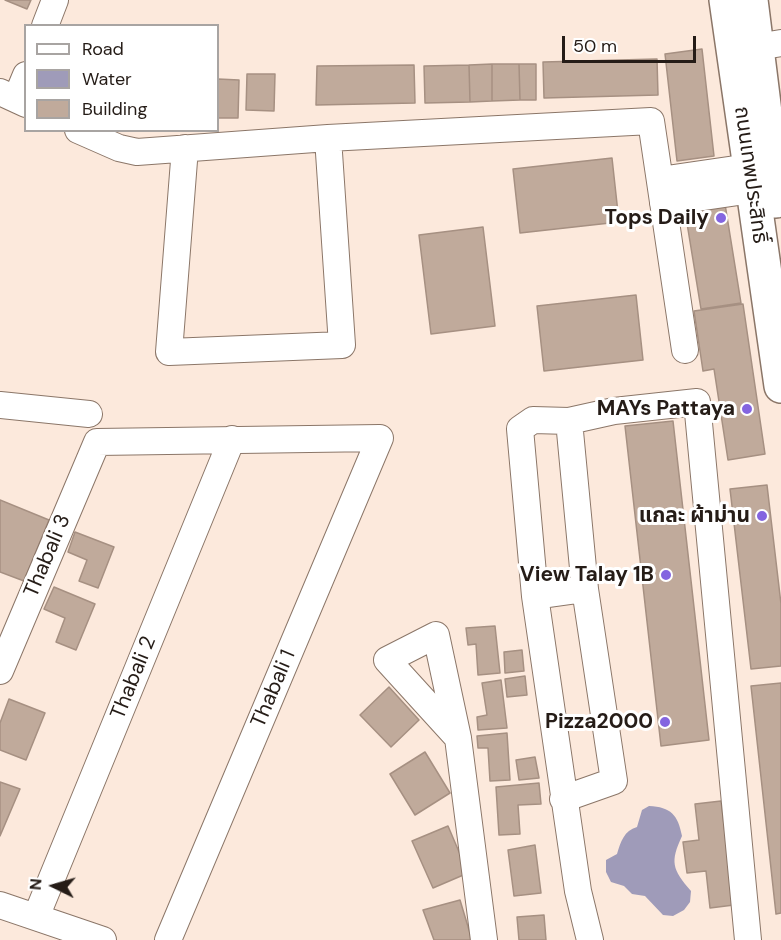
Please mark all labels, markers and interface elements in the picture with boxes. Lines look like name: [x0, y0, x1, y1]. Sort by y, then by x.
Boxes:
legend: [24, 24, 219, 132]
scale bar: [565, 24, 698, 62]
text: 50 m: [573, 34, 617, 58]
text: Road: [82, 37, 124, 61]
text: Water: [82, 67, 132, 91]
text: Building: [82, 97, 147, 121]
street label: ถนนเทพประสิทธิ์: [728, 105, 772, 245]
place label: Tops Daily: [604, 205, 709, 231]
marker: Tops Daily: [714, 211, 728, 225]
place label: MAYs Pattaya: [597, 396, 735, 422]
marker: MAYs Pattaya: [740, 402, 754, 416]
place label: แกละ ผ้าม่าน: [639, 503, 750, 529]
marker: แกละ ผ้าม่าน: [755, 509, 769, 523]
street label: Thabali 3: [19, 511, 77, 601]
place label: View Talay 1B: [520, 562, 654, 588]
marker: View Talay 1B: [659, 568, 673, 582]
street label: Thabali 2: [106, 633, 162, 723]
street label: Thabali 1: [246, 646, 302, 732]
place label: Pizza2000: [545, 709, 653, 735]
marker: Pizza2000: [658, 715, 672, 729]
north arrow: [24, 856, 84, 916]
text: N: [25, 878, 47, 891]

